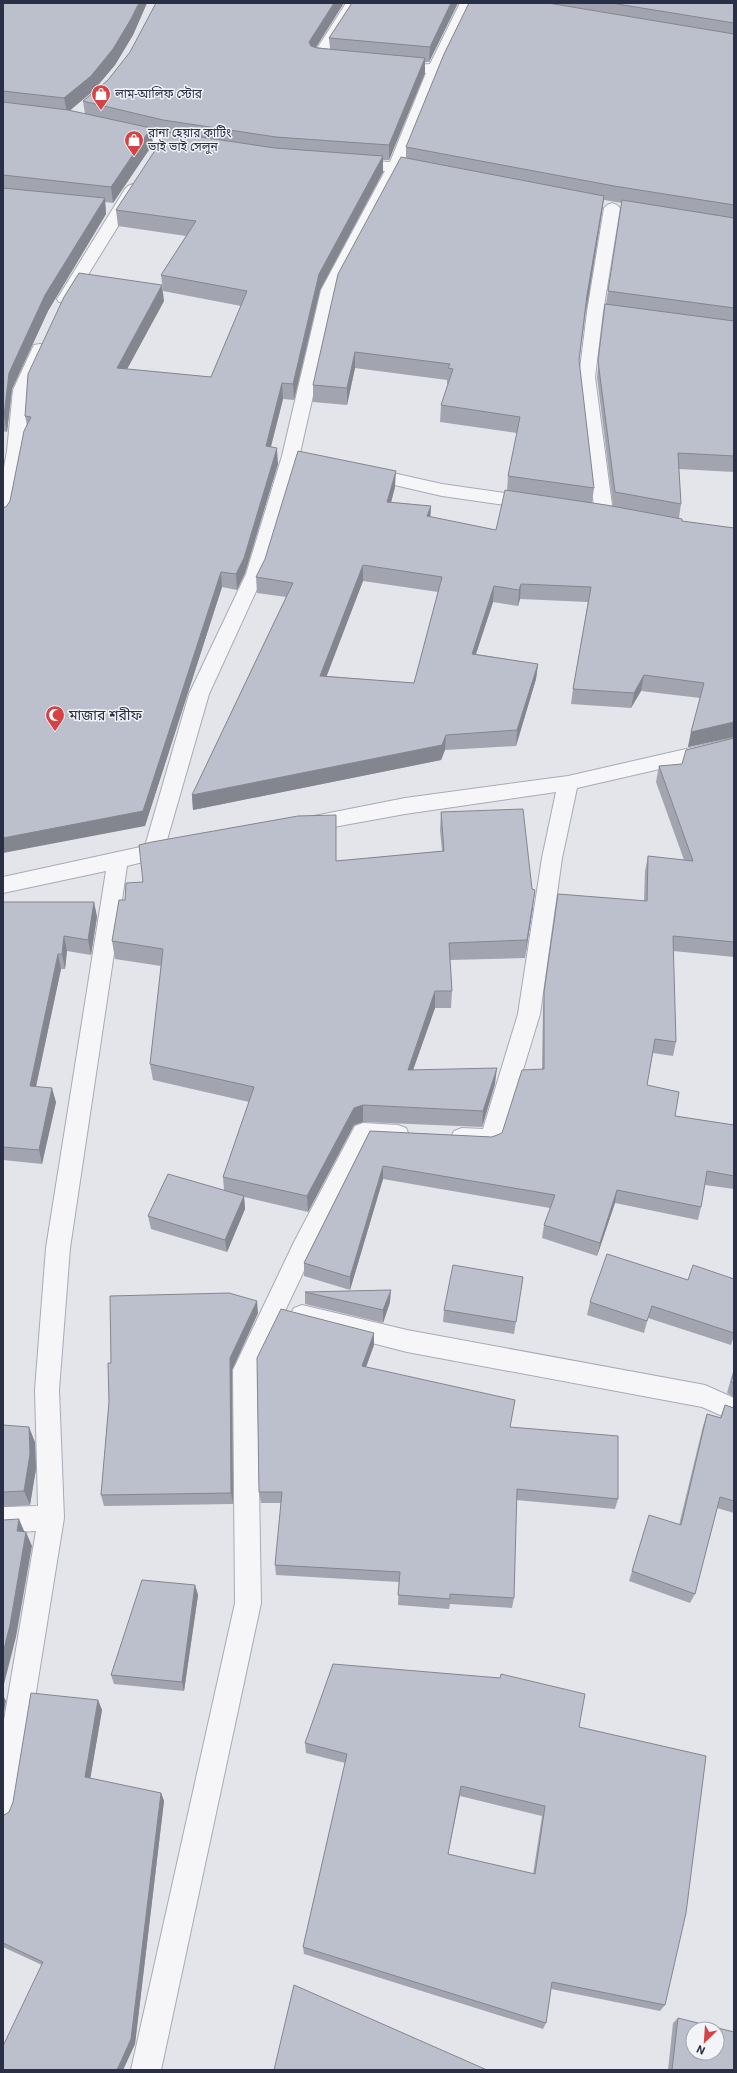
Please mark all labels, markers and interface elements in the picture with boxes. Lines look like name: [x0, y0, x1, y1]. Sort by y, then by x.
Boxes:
shop icon: লাম-আলিফ স্টোর: [90, 83, 112, 111]
place label: লাম-আলিফ স্টোর: [114, 86, 203, 101]
place label: রানা হেয়ার কাটিং ভাই ভাই সেলুন: [147, 125, 232, 155]
shop icon: রানা হেয়ার কাটিং ভাই ভাই সেলুন: [123, 129, 145, 157]
mosque icon: মাজার শরীফ: [44, 704, 66, 732]
place label: মাজার শরীফ: [68, 707, 143, 723]
north arrow: [685, 2021, 725, 2061]
text: N: [695, 2042, 707, 2057]

